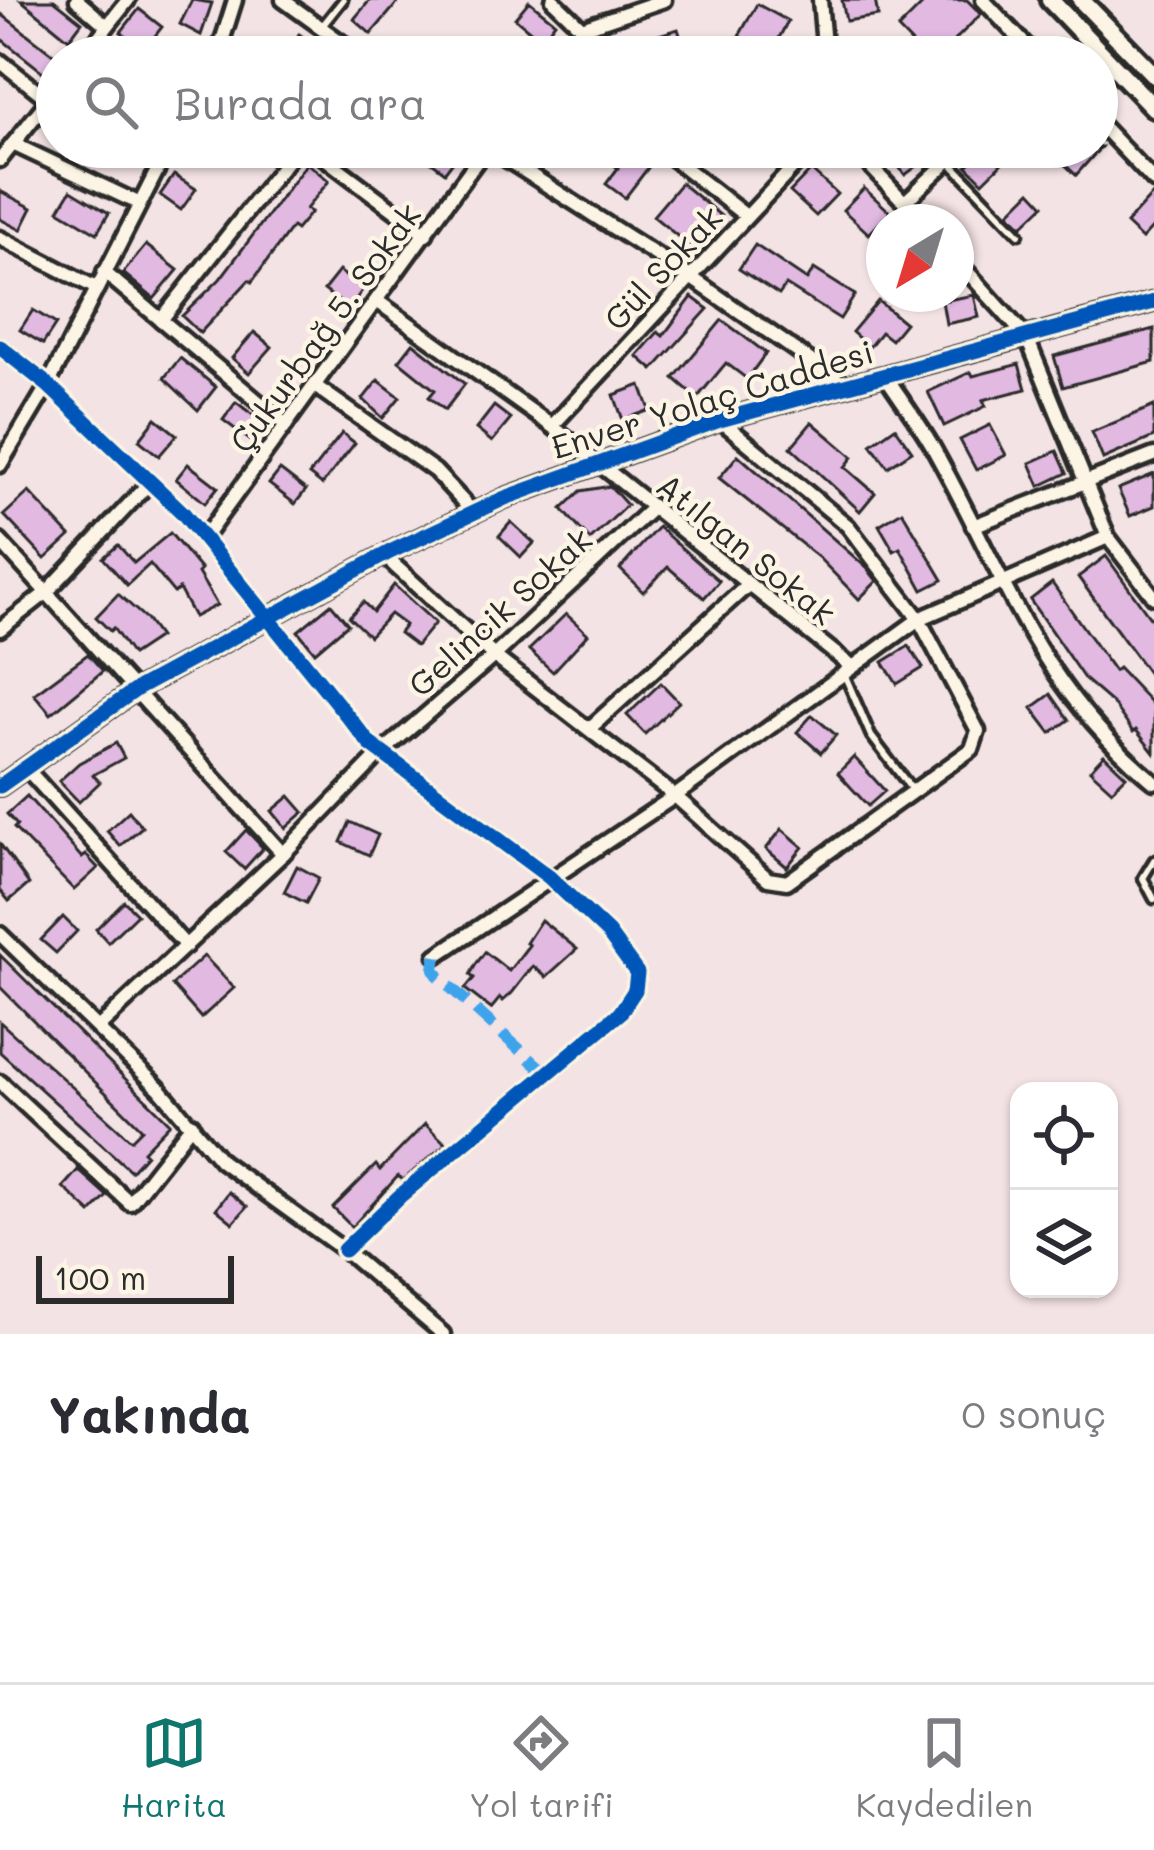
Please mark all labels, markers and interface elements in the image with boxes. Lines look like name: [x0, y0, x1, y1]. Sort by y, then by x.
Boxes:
search box: [36, 36, 1118, 168]
icon: search: [78, 69, 144, 135]
text: Burada ara: [174, 73, 427, 131]
street label: Çukurbağ 5. Sokak: [219, 194, 429, 460]
street label: Gül Sokak: [593, 196, 731, 338]
north arrow: [866, 204, 974, 312]
street label: Enver Yolaç Caddesi: [546, 329, 878, 467]
street label: Atılgan Sokak: [649, 463, 845, 633]
street label: Gelincik Sokak: [398, 517, 600, 705]
map controls: [1010, 1082, 1118, 1298]
button: locate: [1010, 1082, 1118, 1190]
button: layers: [1010, 1190, 1118, 1298]
scale bar: [36, 1250, 234, 1303]
text: 100 m: [54, 1255, 146, 1298]
text: Yakında: [48, 1379, 251, 1446]
text: 0 sonuç: [962, 1387, 1106, 1438]
tab: Harita: [121, 1710, 227, 1825]
tab: Yol tarifi: [469, 1710, 614, 1825]
tab: Kaydedilen: [856, 1710, 1033, 1825]

